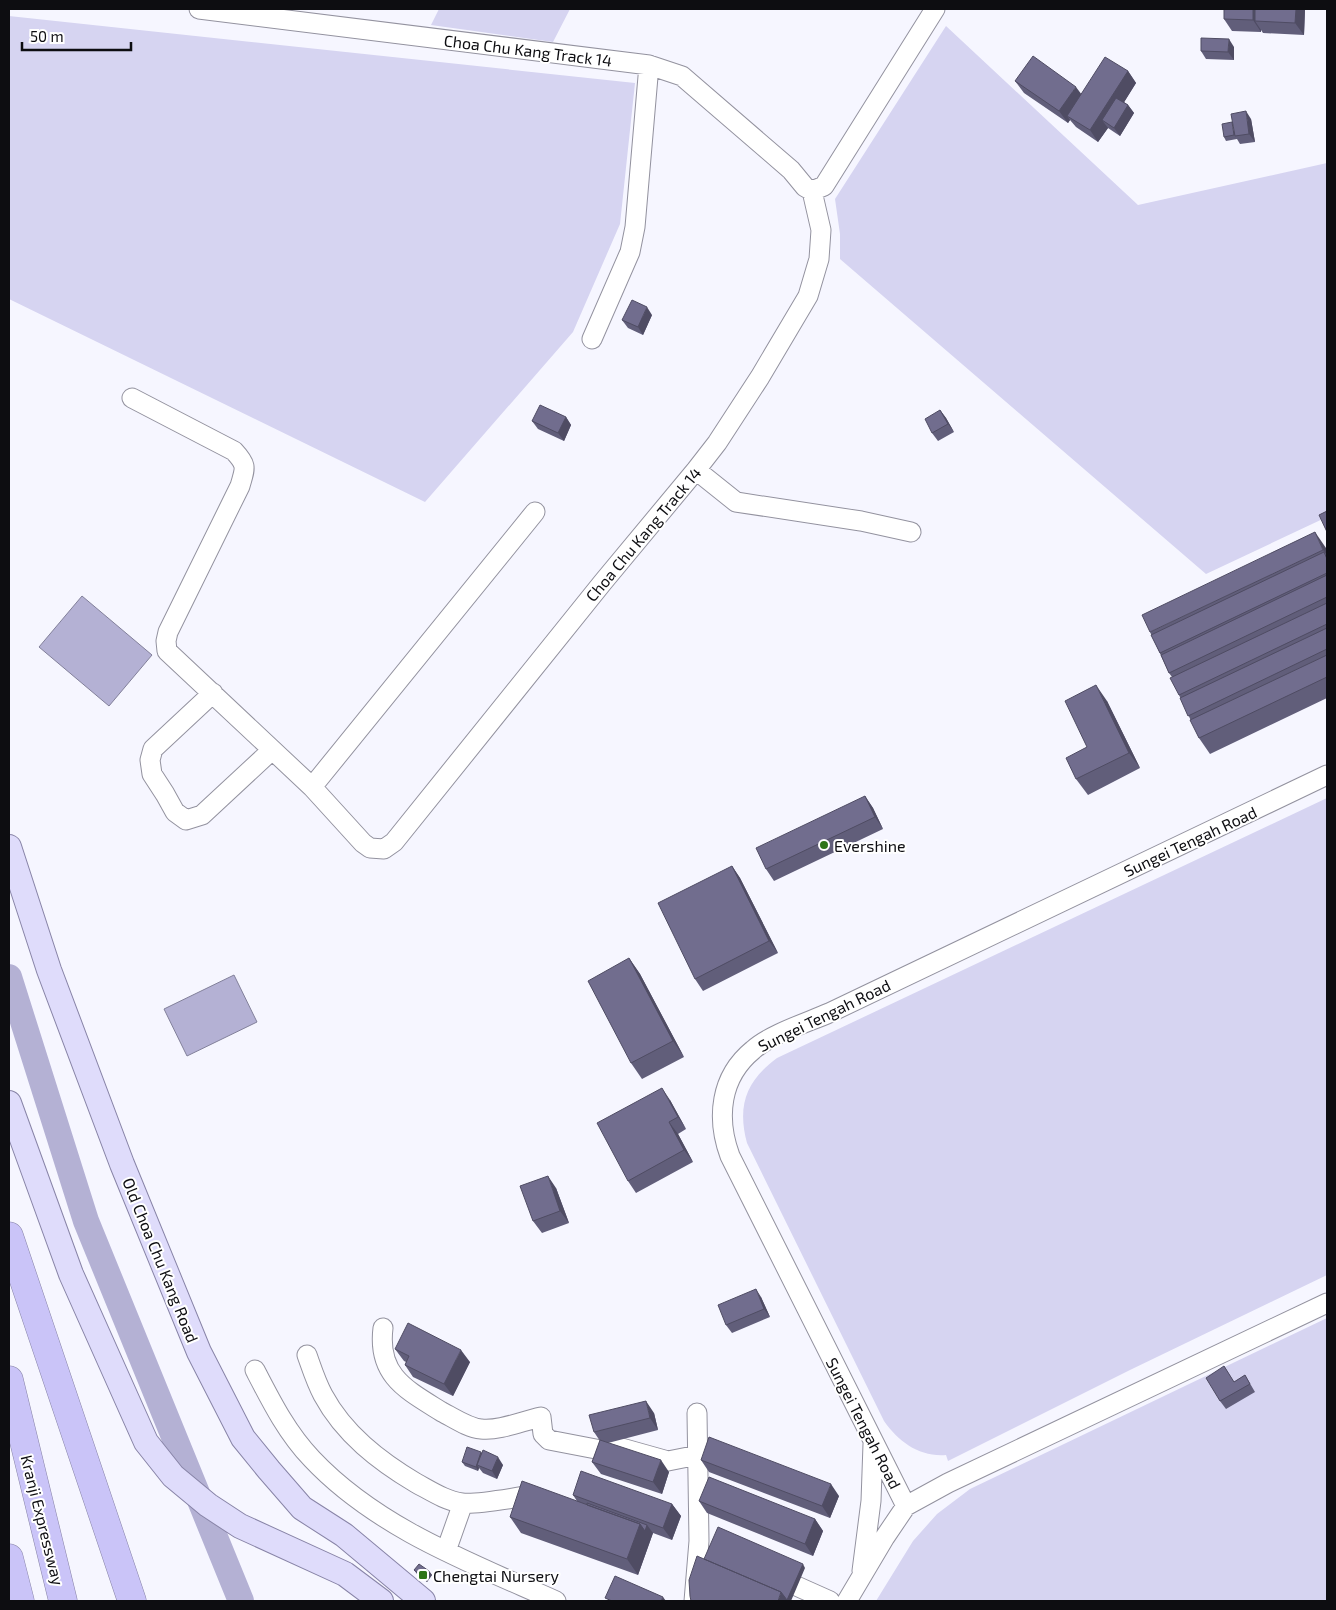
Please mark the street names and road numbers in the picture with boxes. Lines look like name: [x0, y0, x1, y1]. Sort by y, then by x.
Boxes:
street label: Choa Chu Kang Track 14: [443, 30, 613, 70]
street label: Choa Chu Kang Track 14: [581, 463, 705, 605]
street label: Sungei Tengah Road: [1120, 802, 1260, 880]
street label: Sungei Tengah Road: [755, 975, 893, 1055]
street label: Old Choa Chu Kang Road: [119, 1175, 203, 1345]
street label: Sungei Tengah Road: [823, 1354, 905, 1492]
street label: Kranji Expressway: [17, 1453, 69, 1588]

